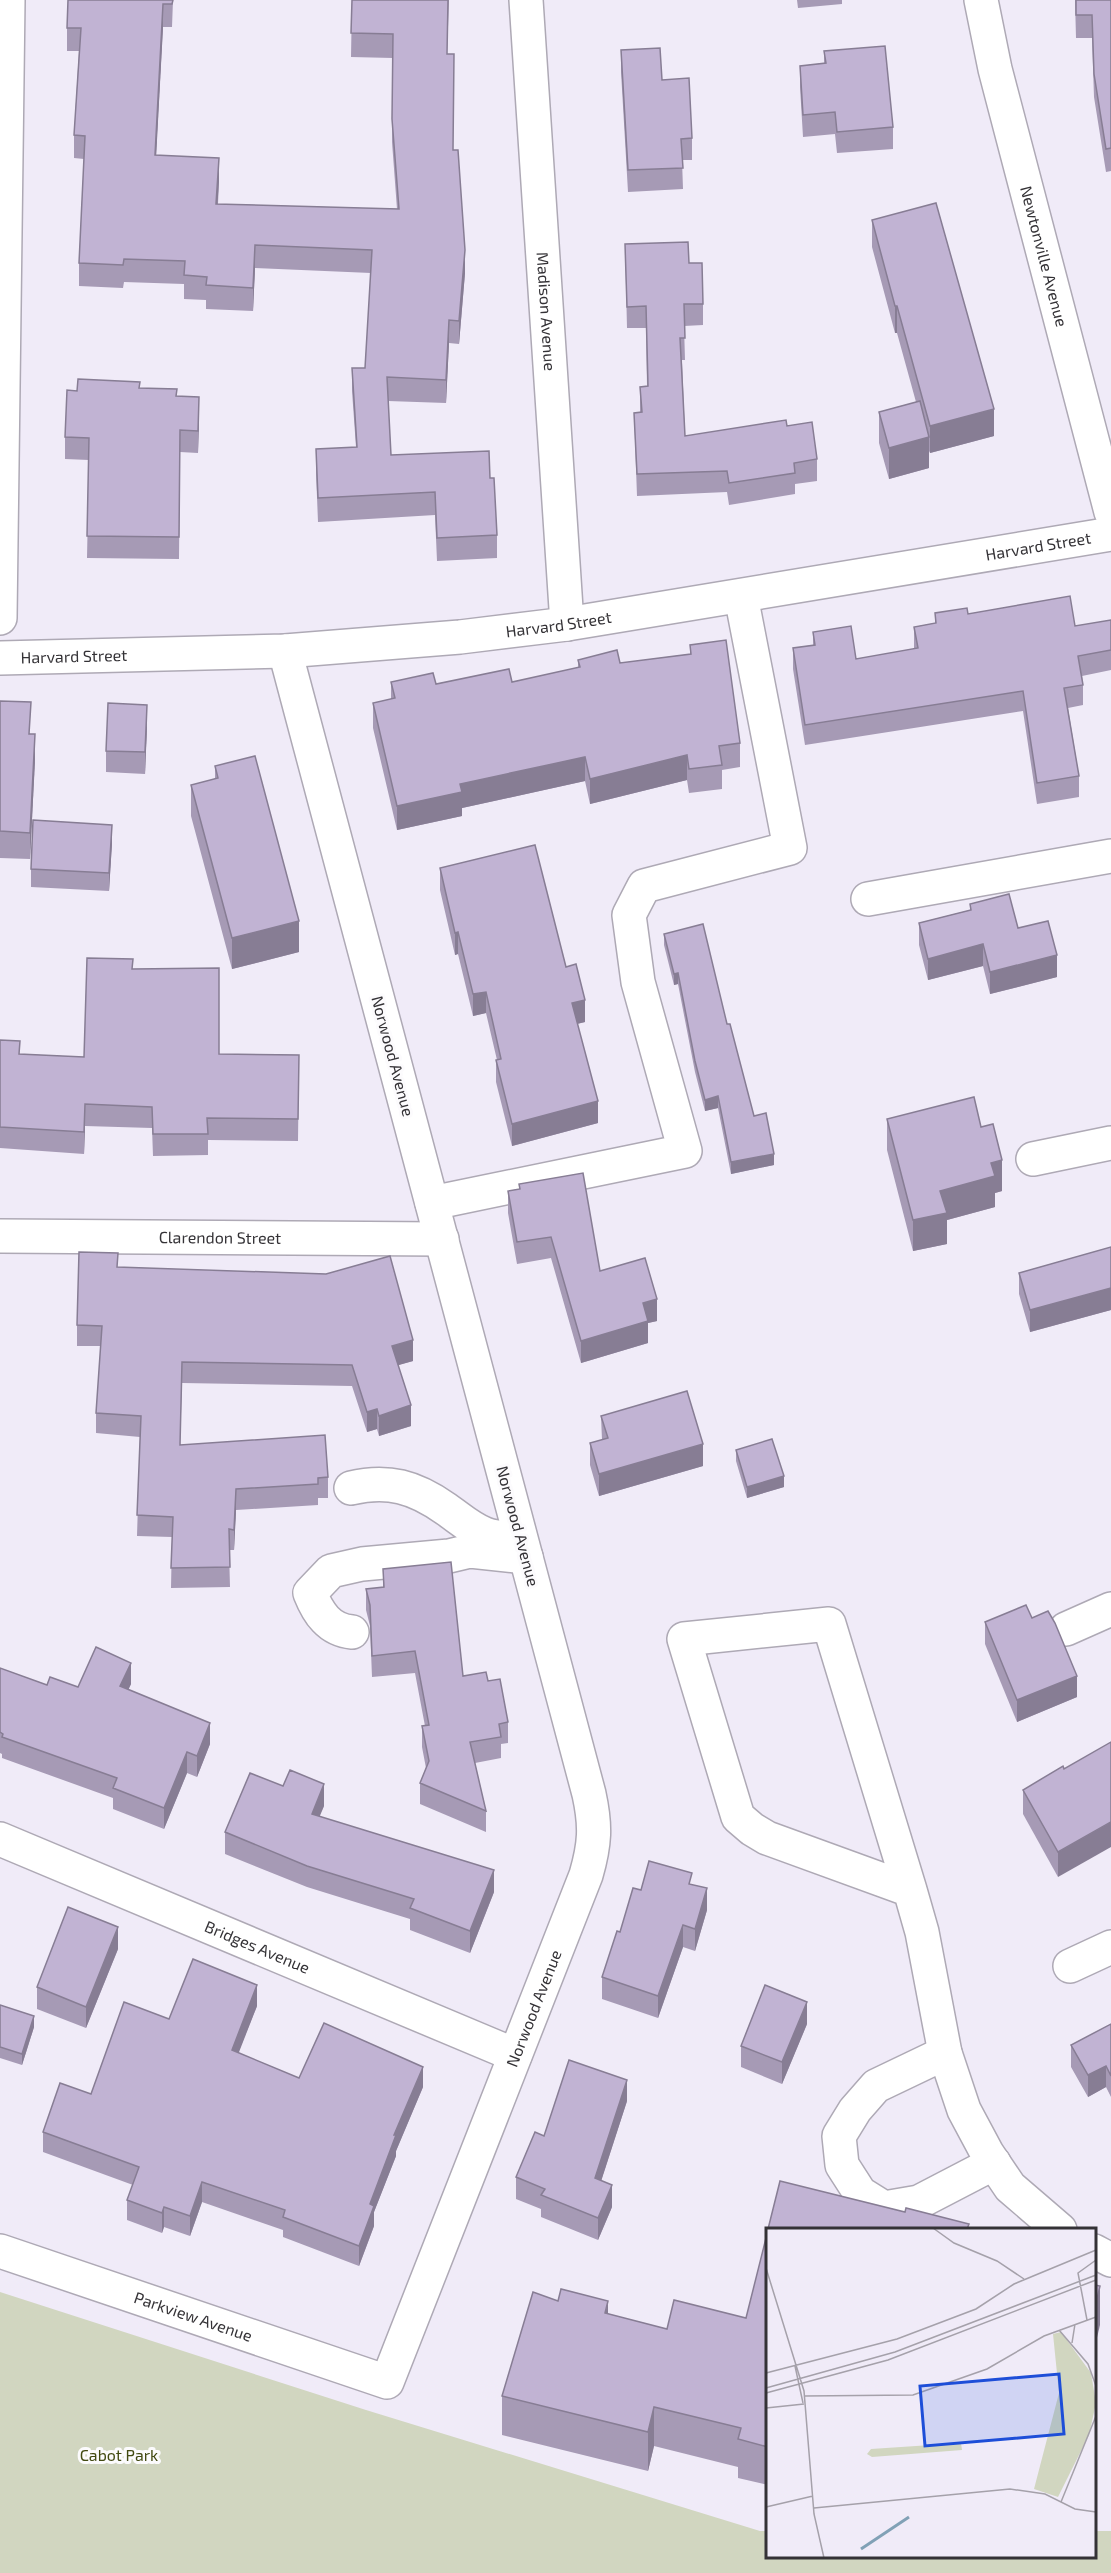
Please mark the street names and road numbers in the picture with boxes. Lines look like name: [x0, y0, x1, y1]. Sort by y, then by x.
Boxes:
street label: Newtonville Avenue: [1017, 184, 1072, 329]
street label: Madison Avenue: [534, 251, 560, 371]
street label: Harvard Street: [984, 527, 1092, 564]
street label: Harvard Street: [504, 607, 613, 640]
street label: Harvard Street: [20, 645, 128, 666]
street label: Norwood Avenue: [368, 993, 419, 1118]
street label: Clarendon Street: [159, 1227, 281, 1247]
street label: Norwood Avenue: [493, 1463, 544, 1588]
street label: Bridges Avenue: [202, 1916, 313, 1977]
street label: Norwood Avenue: [502, 1947, 565, 2069]
street label: Parkview Avenue: [132, 2287, 255, 2345]

